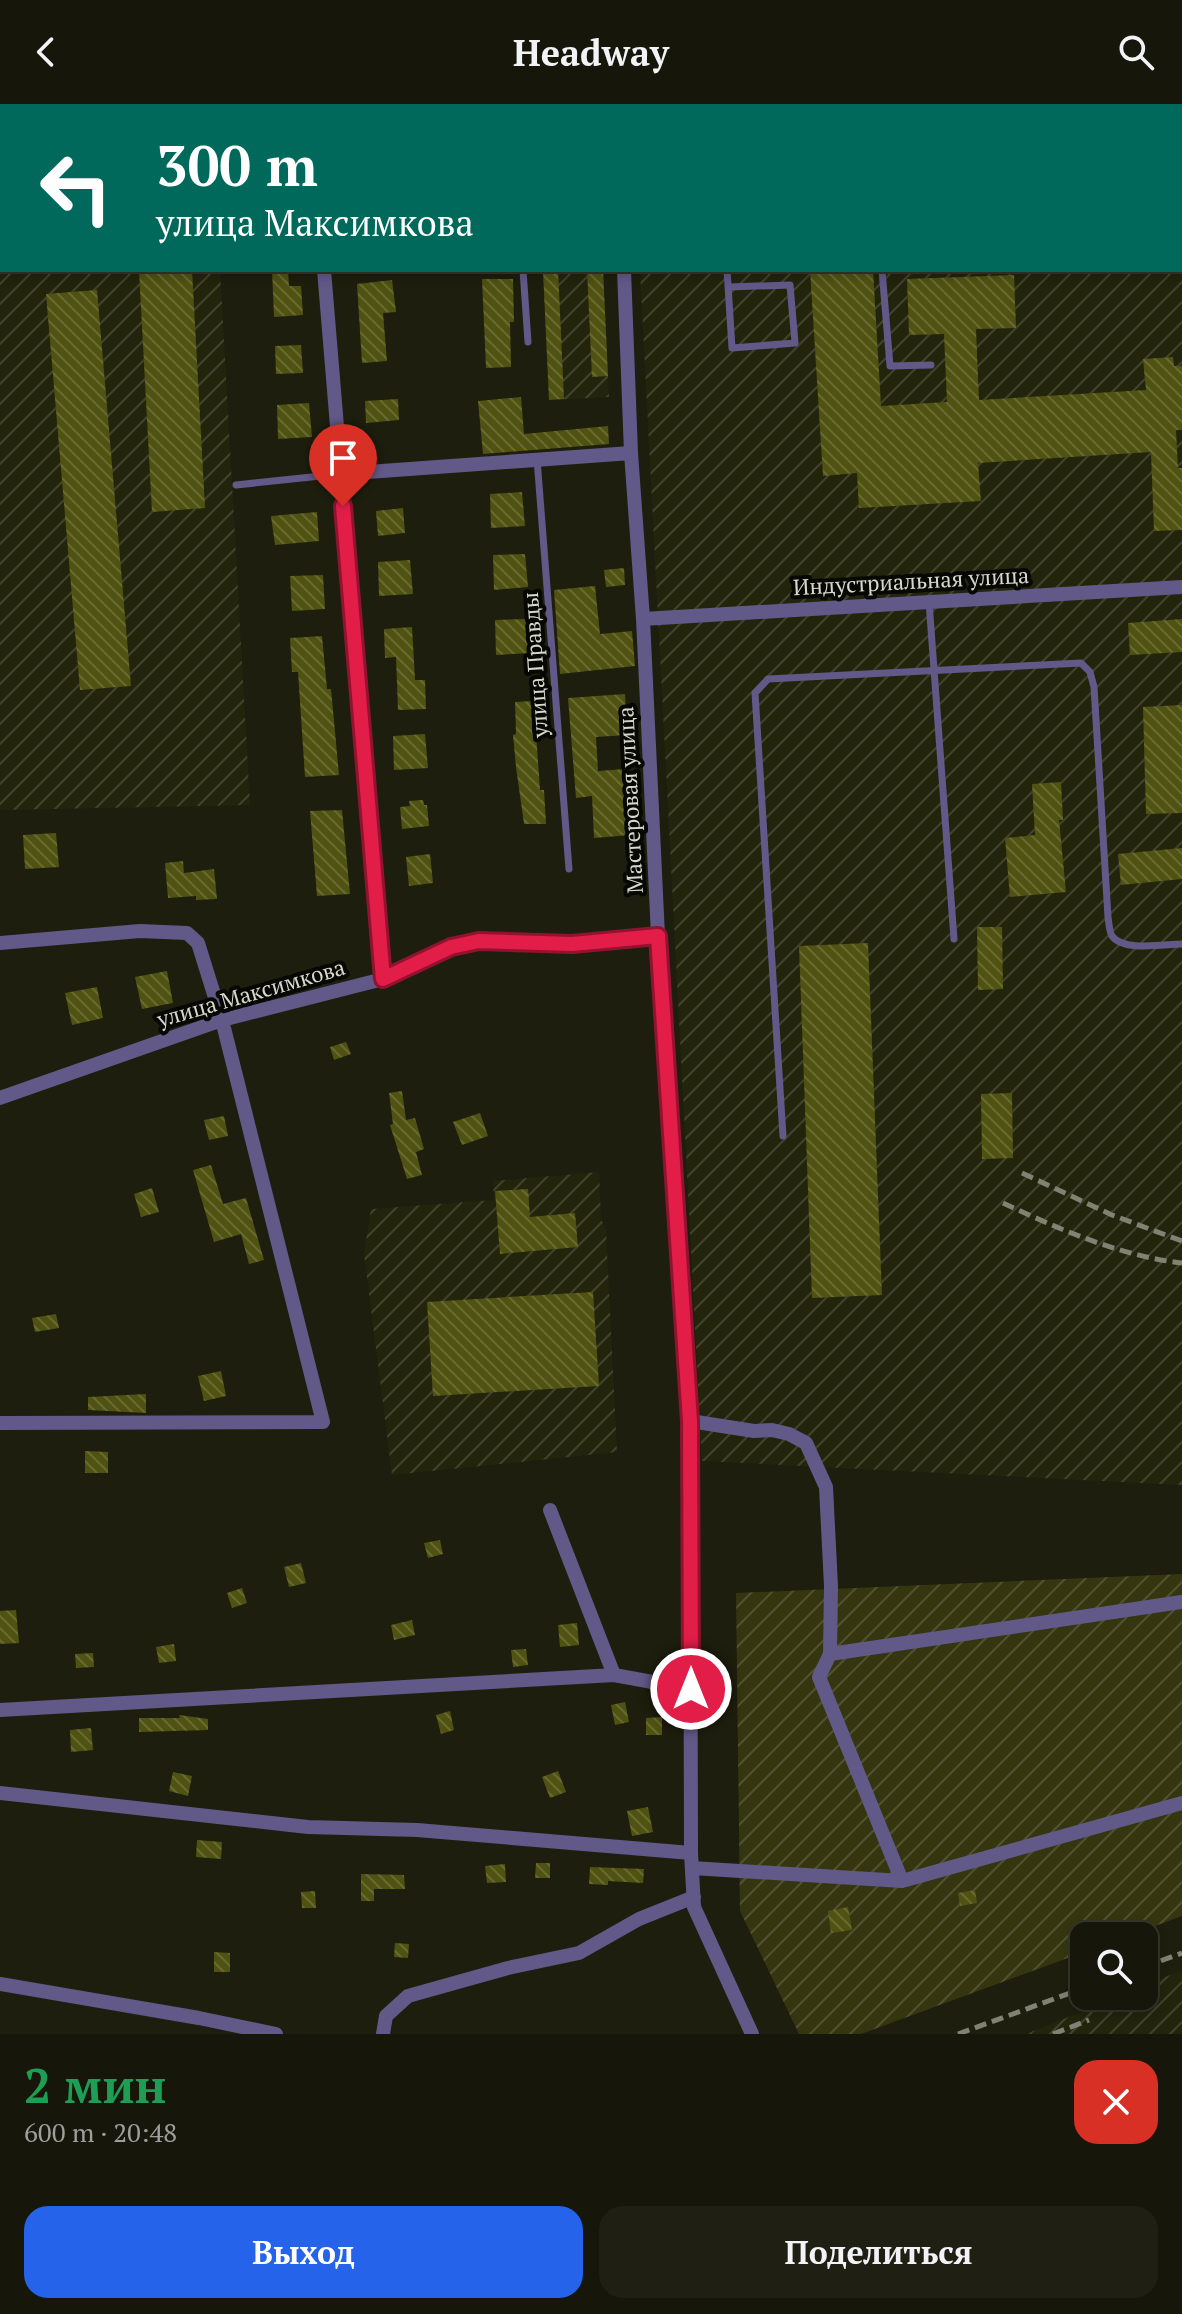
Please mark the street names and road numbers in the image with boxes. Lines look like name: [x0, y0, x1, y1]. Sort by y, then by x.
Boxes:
street label: Индустриальная улица: [792, 560, 1030, 601]
street label: улица Правды: [515, 591, 554, 740]
street label: Мастеровая улица: [610, 706, 649, 894]
street label: улица Максимкова: [153, 952, 348, 1033]

